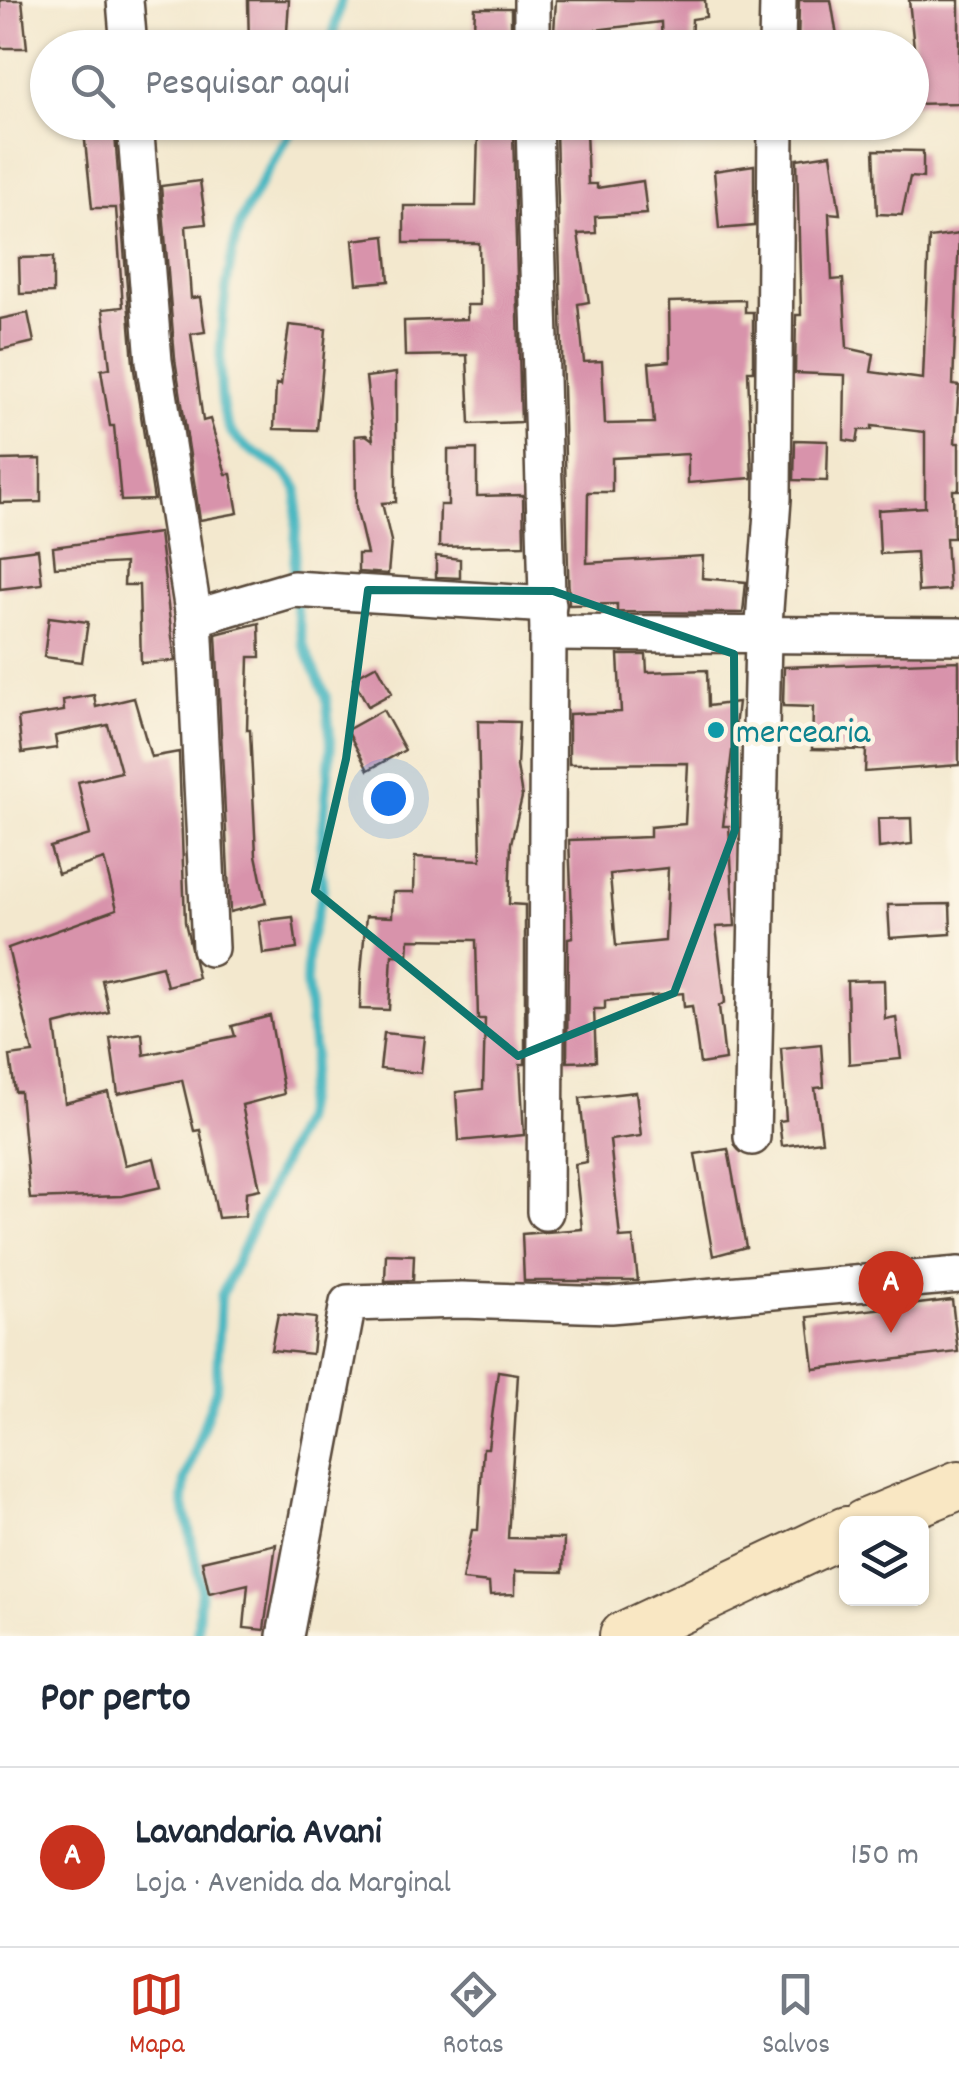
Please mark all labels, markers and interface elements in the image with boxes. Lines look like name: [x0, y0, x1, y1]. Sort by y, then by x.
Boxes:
search box: [30, 30, 929, 140]
icon: search: [65, 58, 120, 113]
text: Pesquisar aqui: [145, 58, 350, 113]
place label: mercearia: [736, 710, 871, 760]
marker: mercearia: [705, 719, 727, 741]
your location: [363, 773, 414, 824]
pin: A: [858, 1250, 924, 1333]
map controls: [839, 1516, 929, 1606]
button: layers: [839, 1516, 929, 1606]
text: Por perto: [40, 1671, 191, 1731]
text: Lavandaria Avani: [135, 1807, 382, 1862]
text: A: [64, 1834, 81, 1880]
text: 150 m: [850, 1834, 919, 1880]
text: Loja · Avenida da Marginal: [135, 1862, 451, 1908]
tab: Mapa: [129, 1967, 185, 2067]
tab: Rotas: [443, 1967, 504, 2067]
tab: Salvos: [762, 1967, 830, 2067]

